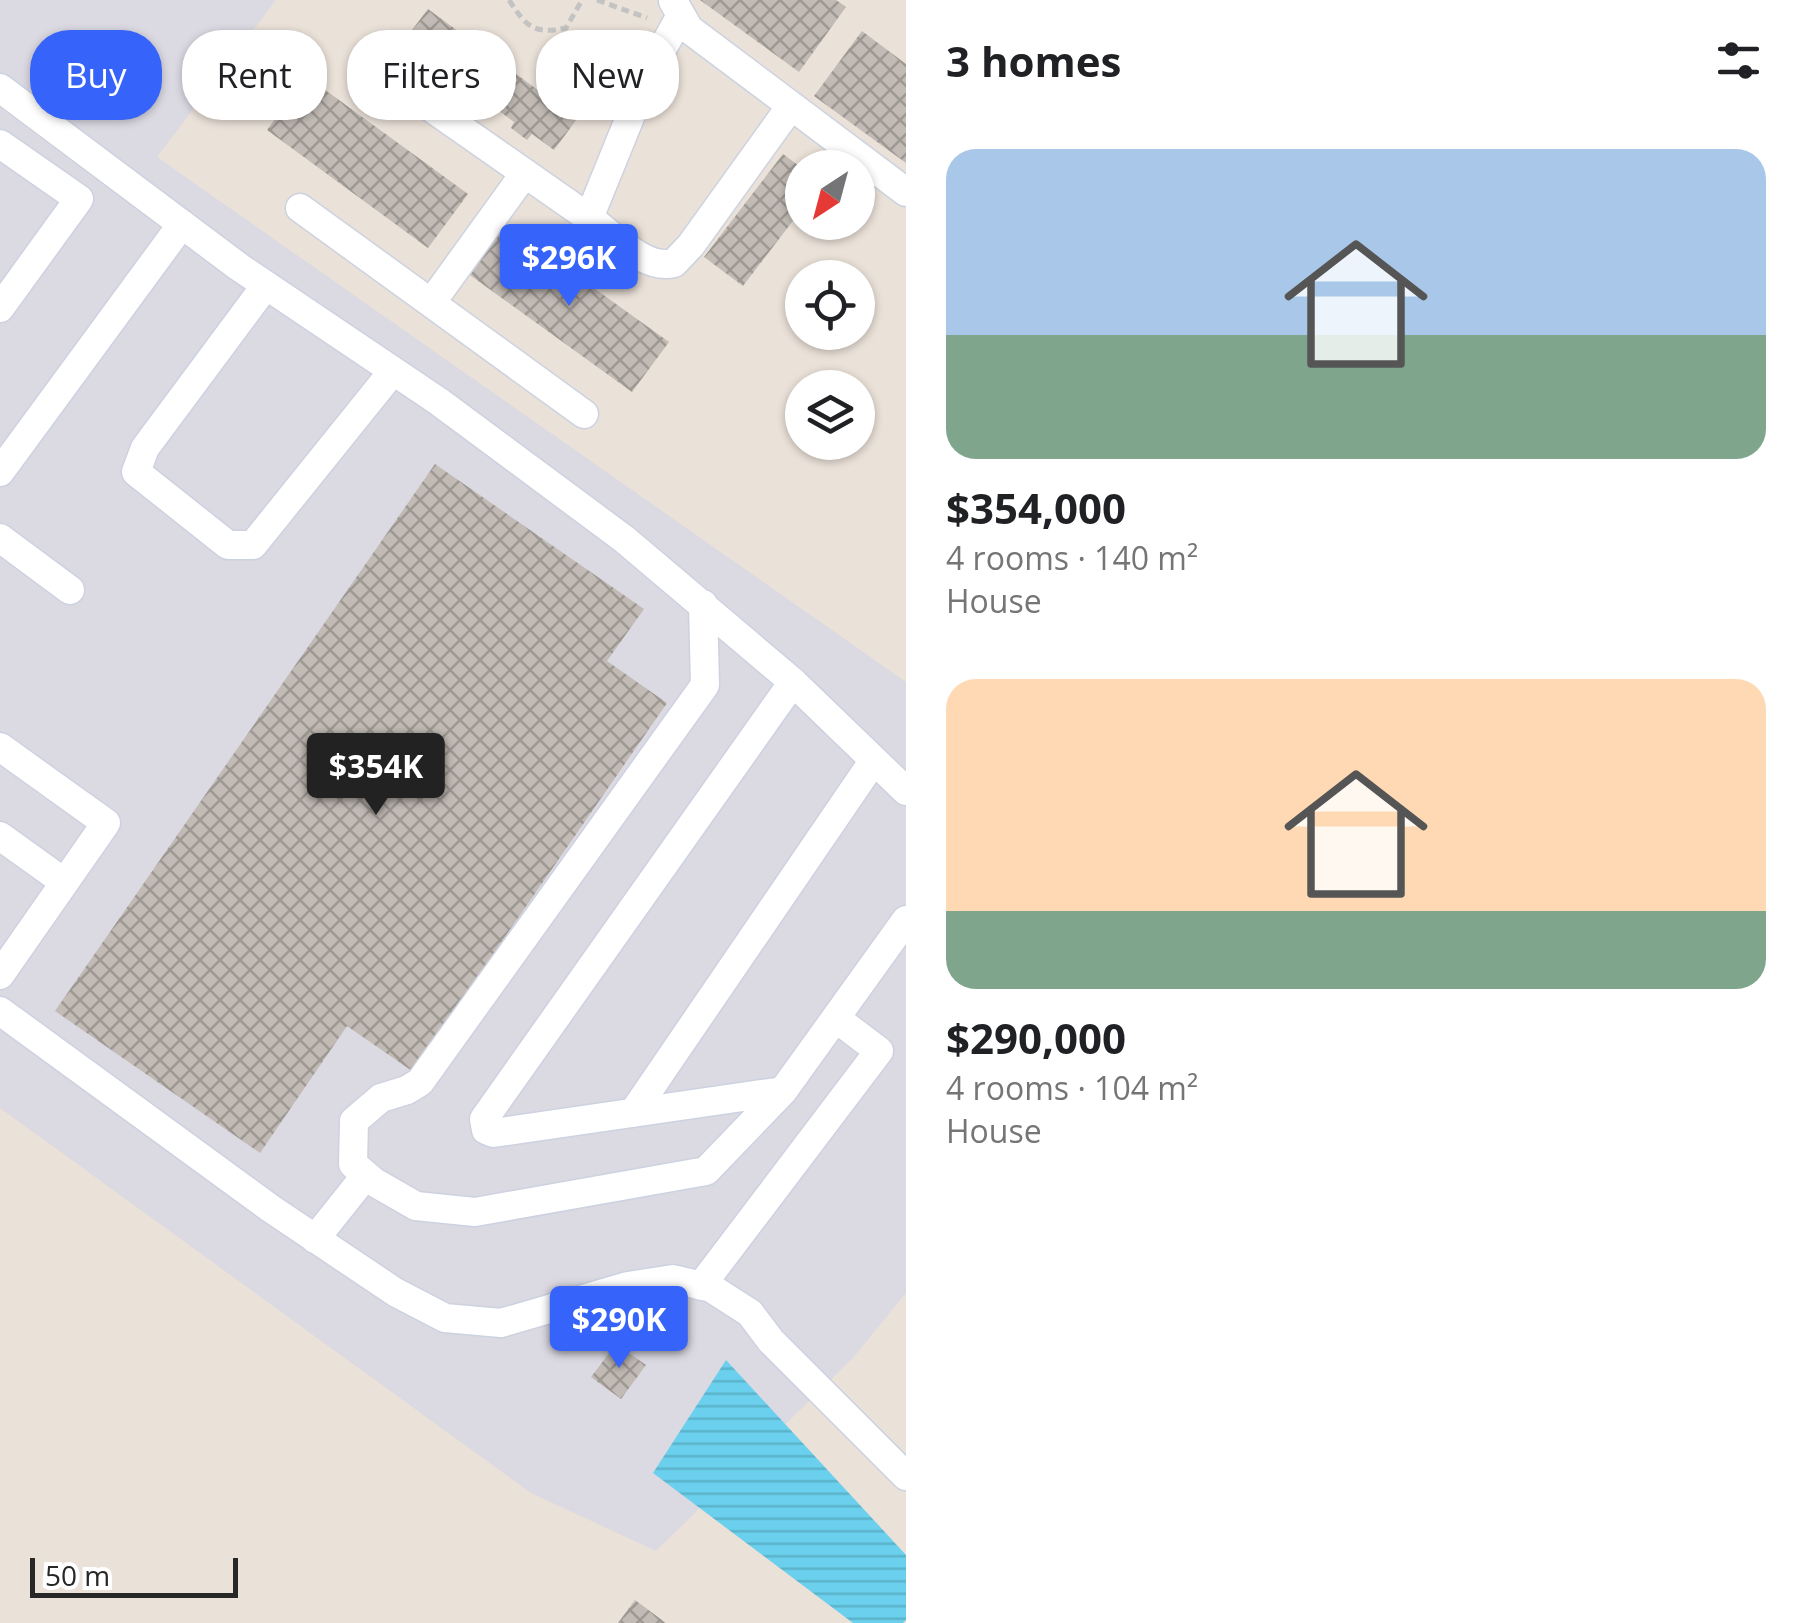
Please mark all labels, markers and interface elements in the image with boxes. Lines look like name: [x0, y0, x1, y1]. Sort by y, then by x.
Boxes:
chip: Buy: [30, 30, 162, 120]
chip: Rent: [182, 30, 327, 120]
chip: Filters: [347, 30, 516, 120]
chip: New: [536, 30, 679, 120]
text: 3 homes: [946, 32, 1121, 89]
icon: filters: [1711, 33, 1766, 88]
north arrow: [785, 150, 875, 240]
map controls: [785, 150, 875, 460]
icon: home: [1266, 214, 1446, 394]
pin: $296K: [499, 224, 639, 309]
text: $296K: [522, 235, 616, 278]
button: locate: [785, 260, 875, 350]
button: layers: [785, 370, 875, 460]
text: $354,000: [946, 479, 1126, 536]
text: 4 rooms · 140 m²: [946, 536, 1198, 579]
text: House: [946, 579, 1042, 622]
pin: $354K: [306, 733, 446, 818]
text: $354K: [329, 744, 423, 787]
icon: home: [1266, 744, 1446, 924]
text: $290,000: [946, 1009, 1126, 1066]
text: 4 rooms · 104 m²: [946, 1066, 1198, 1109]
text: House: [946, 1109, 1042, 1152]
pin: $290K: [549, 1286, 689, 1371]
text: $290K: [572, 1297, 666, 1340]
scale bar: [30, 1553, 238, 1598]
text: 50 m: [45, 1556, 110, 1594]

